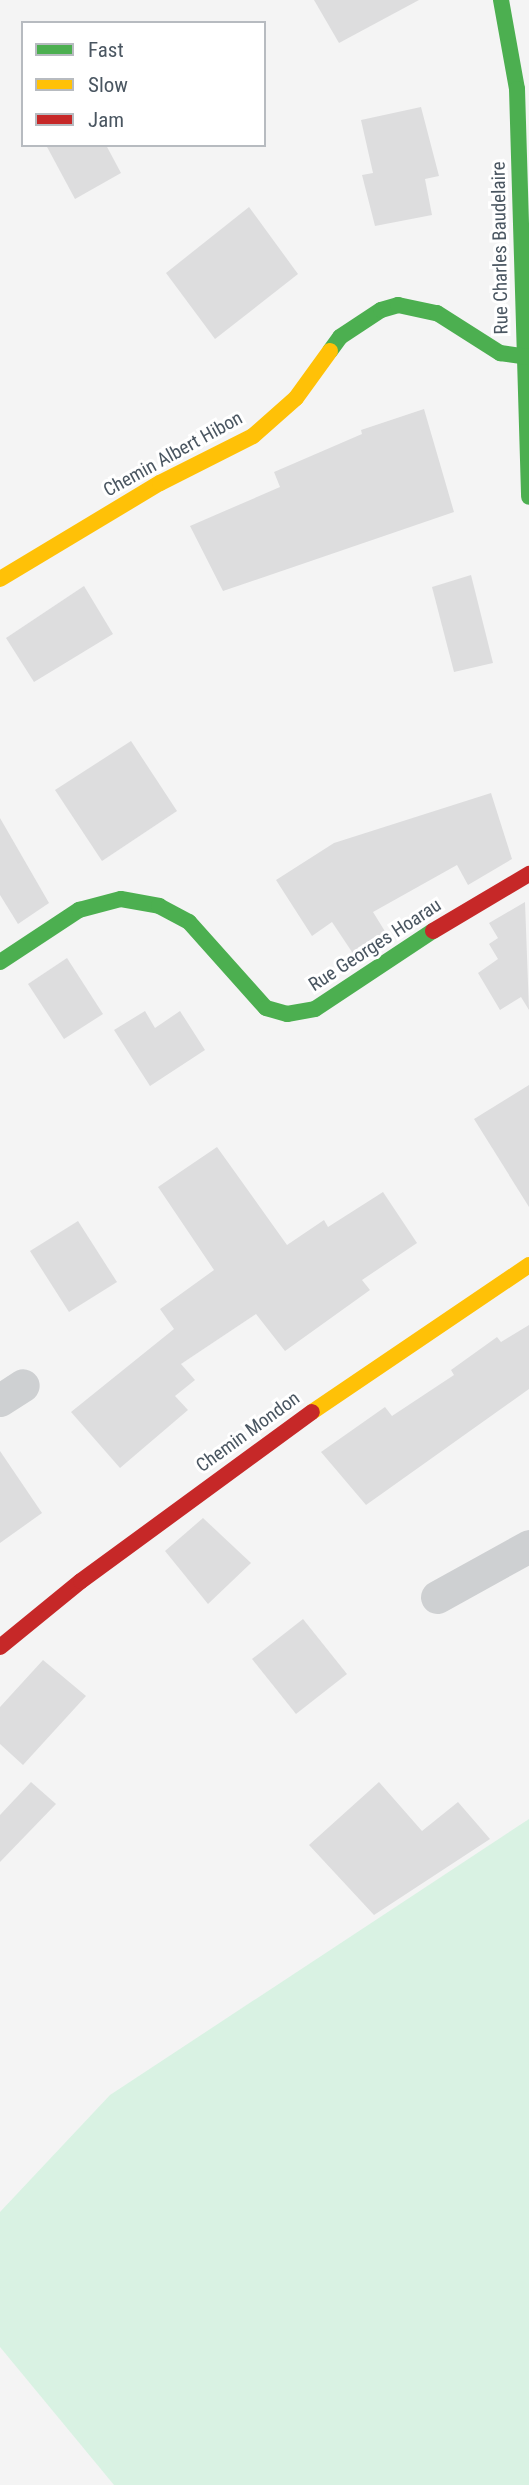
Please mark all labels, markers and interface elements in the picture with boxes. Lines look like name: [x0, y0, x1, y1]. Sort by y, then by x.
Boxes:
legend: [21, 21, 266, 147]
text: Fast: [88, 38, 124, 62]
text: Slow: [88, 73, 128, 97]
text: Jam: [88, 108, 124, 132]
street label: Rue Charles Baudelaire: [487, 161, 513, 335]
street label: Chemin Albert Hibon: [100, 406, 246, 502]
street label: Rue Georges Hoarau: [305, 894, 445, 996]
street label: Chemin Mondon: [192, 1387, 304, 1477]

